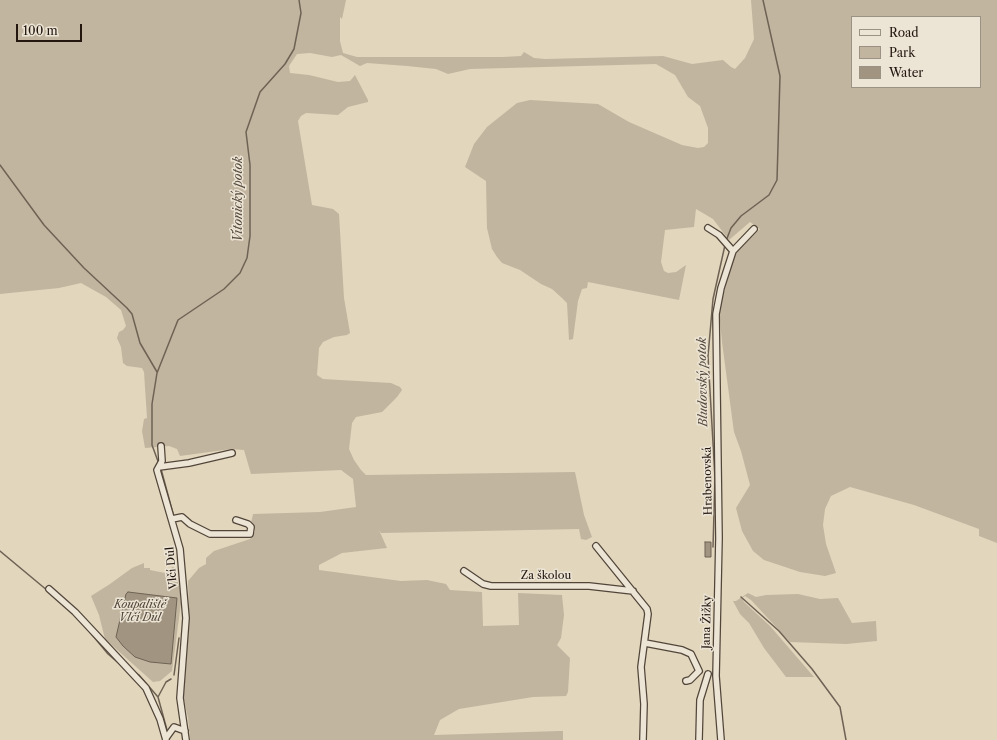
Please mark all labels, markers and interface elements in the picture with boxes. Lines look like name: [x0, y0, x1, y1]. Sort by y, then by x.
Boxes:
scale bar: [18, 16, 84, 42]
legend: [851, 16, 981, 88]
text: 100 m: [23, 23, 58, 38]
text: Road: [889, 25, 919, 40]
text: Park: [889, 45, 915, 60]
text: Water: [889, 65, 923, 80]
water label: Vítonický potok: [232, 157, 246, 241]
water label: Bludovský potok: [695, 337, 711, 427]
street label: Hrabenovská: [701, 447, 715, 515]
street label: Vlčí Důl: [164, 546, 180, 590]
street label: Za školou: [521, 569, 571, 583]
street label: Jana Žižky: [700, 595, 714, 649]
park label: Koupaliště Vlčí Důl: [114, 598, 166, 624]

